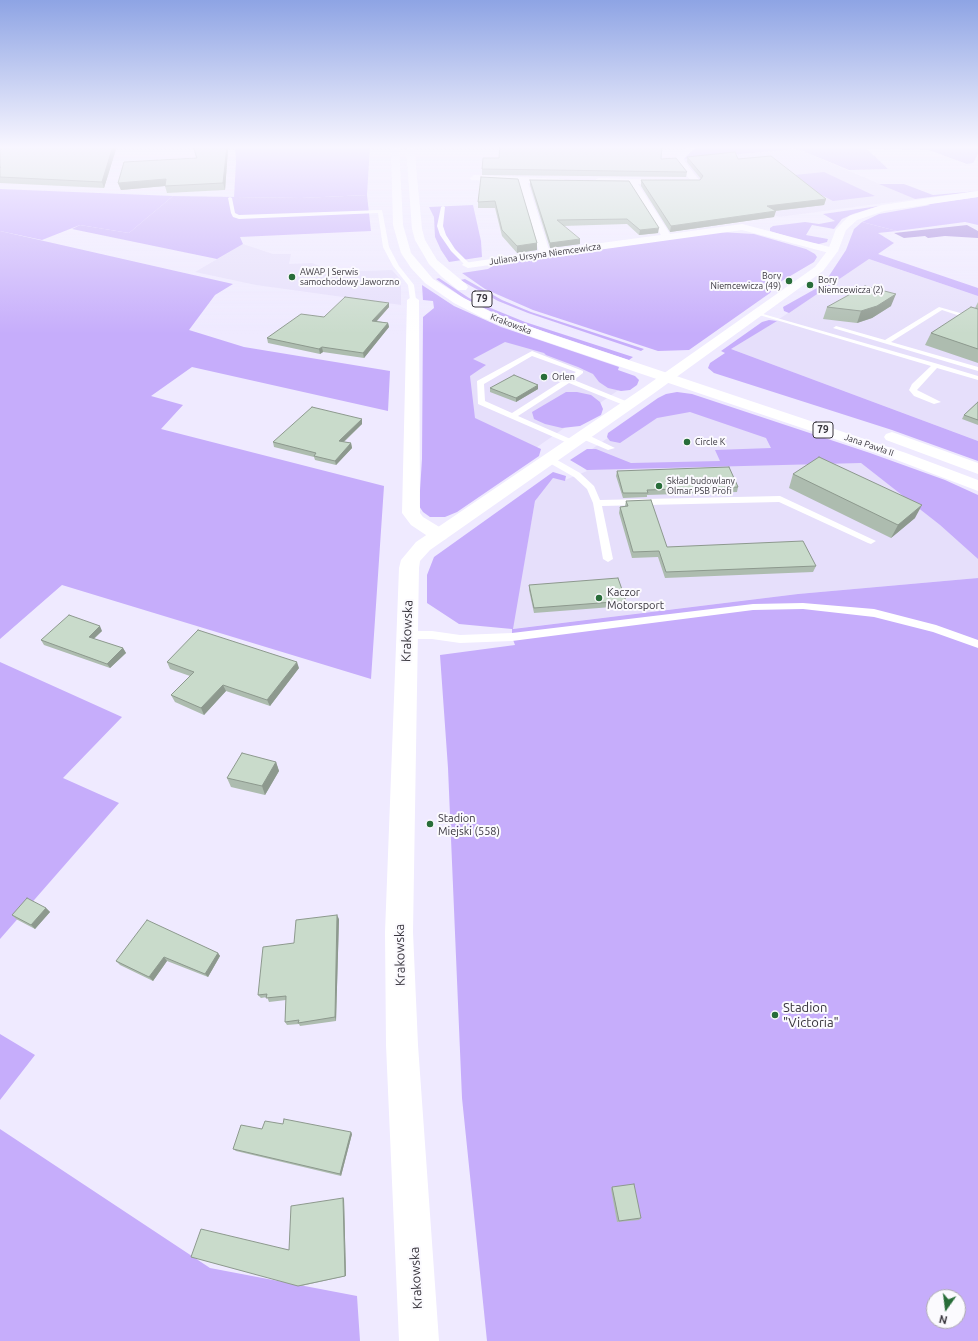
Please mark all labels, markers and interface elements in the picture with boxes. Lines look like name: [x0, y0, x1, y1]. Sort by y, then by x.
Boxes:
street label: Juliana Ursyna Niemcewicza: [488, 241, 602, 267]
place label: AWAP | Serwis samochodowy Jaworzno: [300, 267, 399, 288]
place label: Bory Niemcewicza (49): [711, 271, 781, 292]
marker: AWAP | Serwis samochodowy Jaworzno: [287, 272, 297, 282]
place label: Bory Niemcewicza (2): [818, 275, 883, 296]
marker: Bory Niemcewicza (49): [784, 276, 794, 286]
marker: Bory Niemcewicza (2): [805, 280, 815, 290]
road number: 79: [472, 291, 492, 307]
street label: Krakowska: [489, 311, 533, 337]
marker: Orlen: [539, 372, 549, 382]
place label: Orlen: [552, 372, 575, 382]
road number: 79: [813, 422, 833, 438]
street label: Jana Pawła II: [843, 432, 895, 458]
marker: Circle K: [682, 437, 692, 447]
place label: Circle K: [695, 437, 725, 447]
place label: Skład budowlany Olmar PSB Profi: [667, 476, 735, 497]
marker: Skład budowlany Olmar PSB Profi: [654, 481, 664, 491]
place label: Kaczor Motorsport: [607, 585, 664, 611]
marker: Kaczor Motorsport: [594, 593, 604, 603]
street label: Krakowska: [398, 600, 416, 662]
place label: Stadion Miejski (558): [438, 811, 500, 837]
marker: Stadion Miejski (558): [425, 819, 435, 829]
street label: Krakowska: [392, 924, 408, 986]
place label: Stadion "Victoria": [783, 1000, 839, 1031]
marker: Stadion "Victoria": [770, 1010, 780, 1020]
street label: Krakowska: [407, 1246, 425, 1310]
north arrow: [926, 1289, 966, 1329]
text: N: [938, 1313, 949, 1326]

